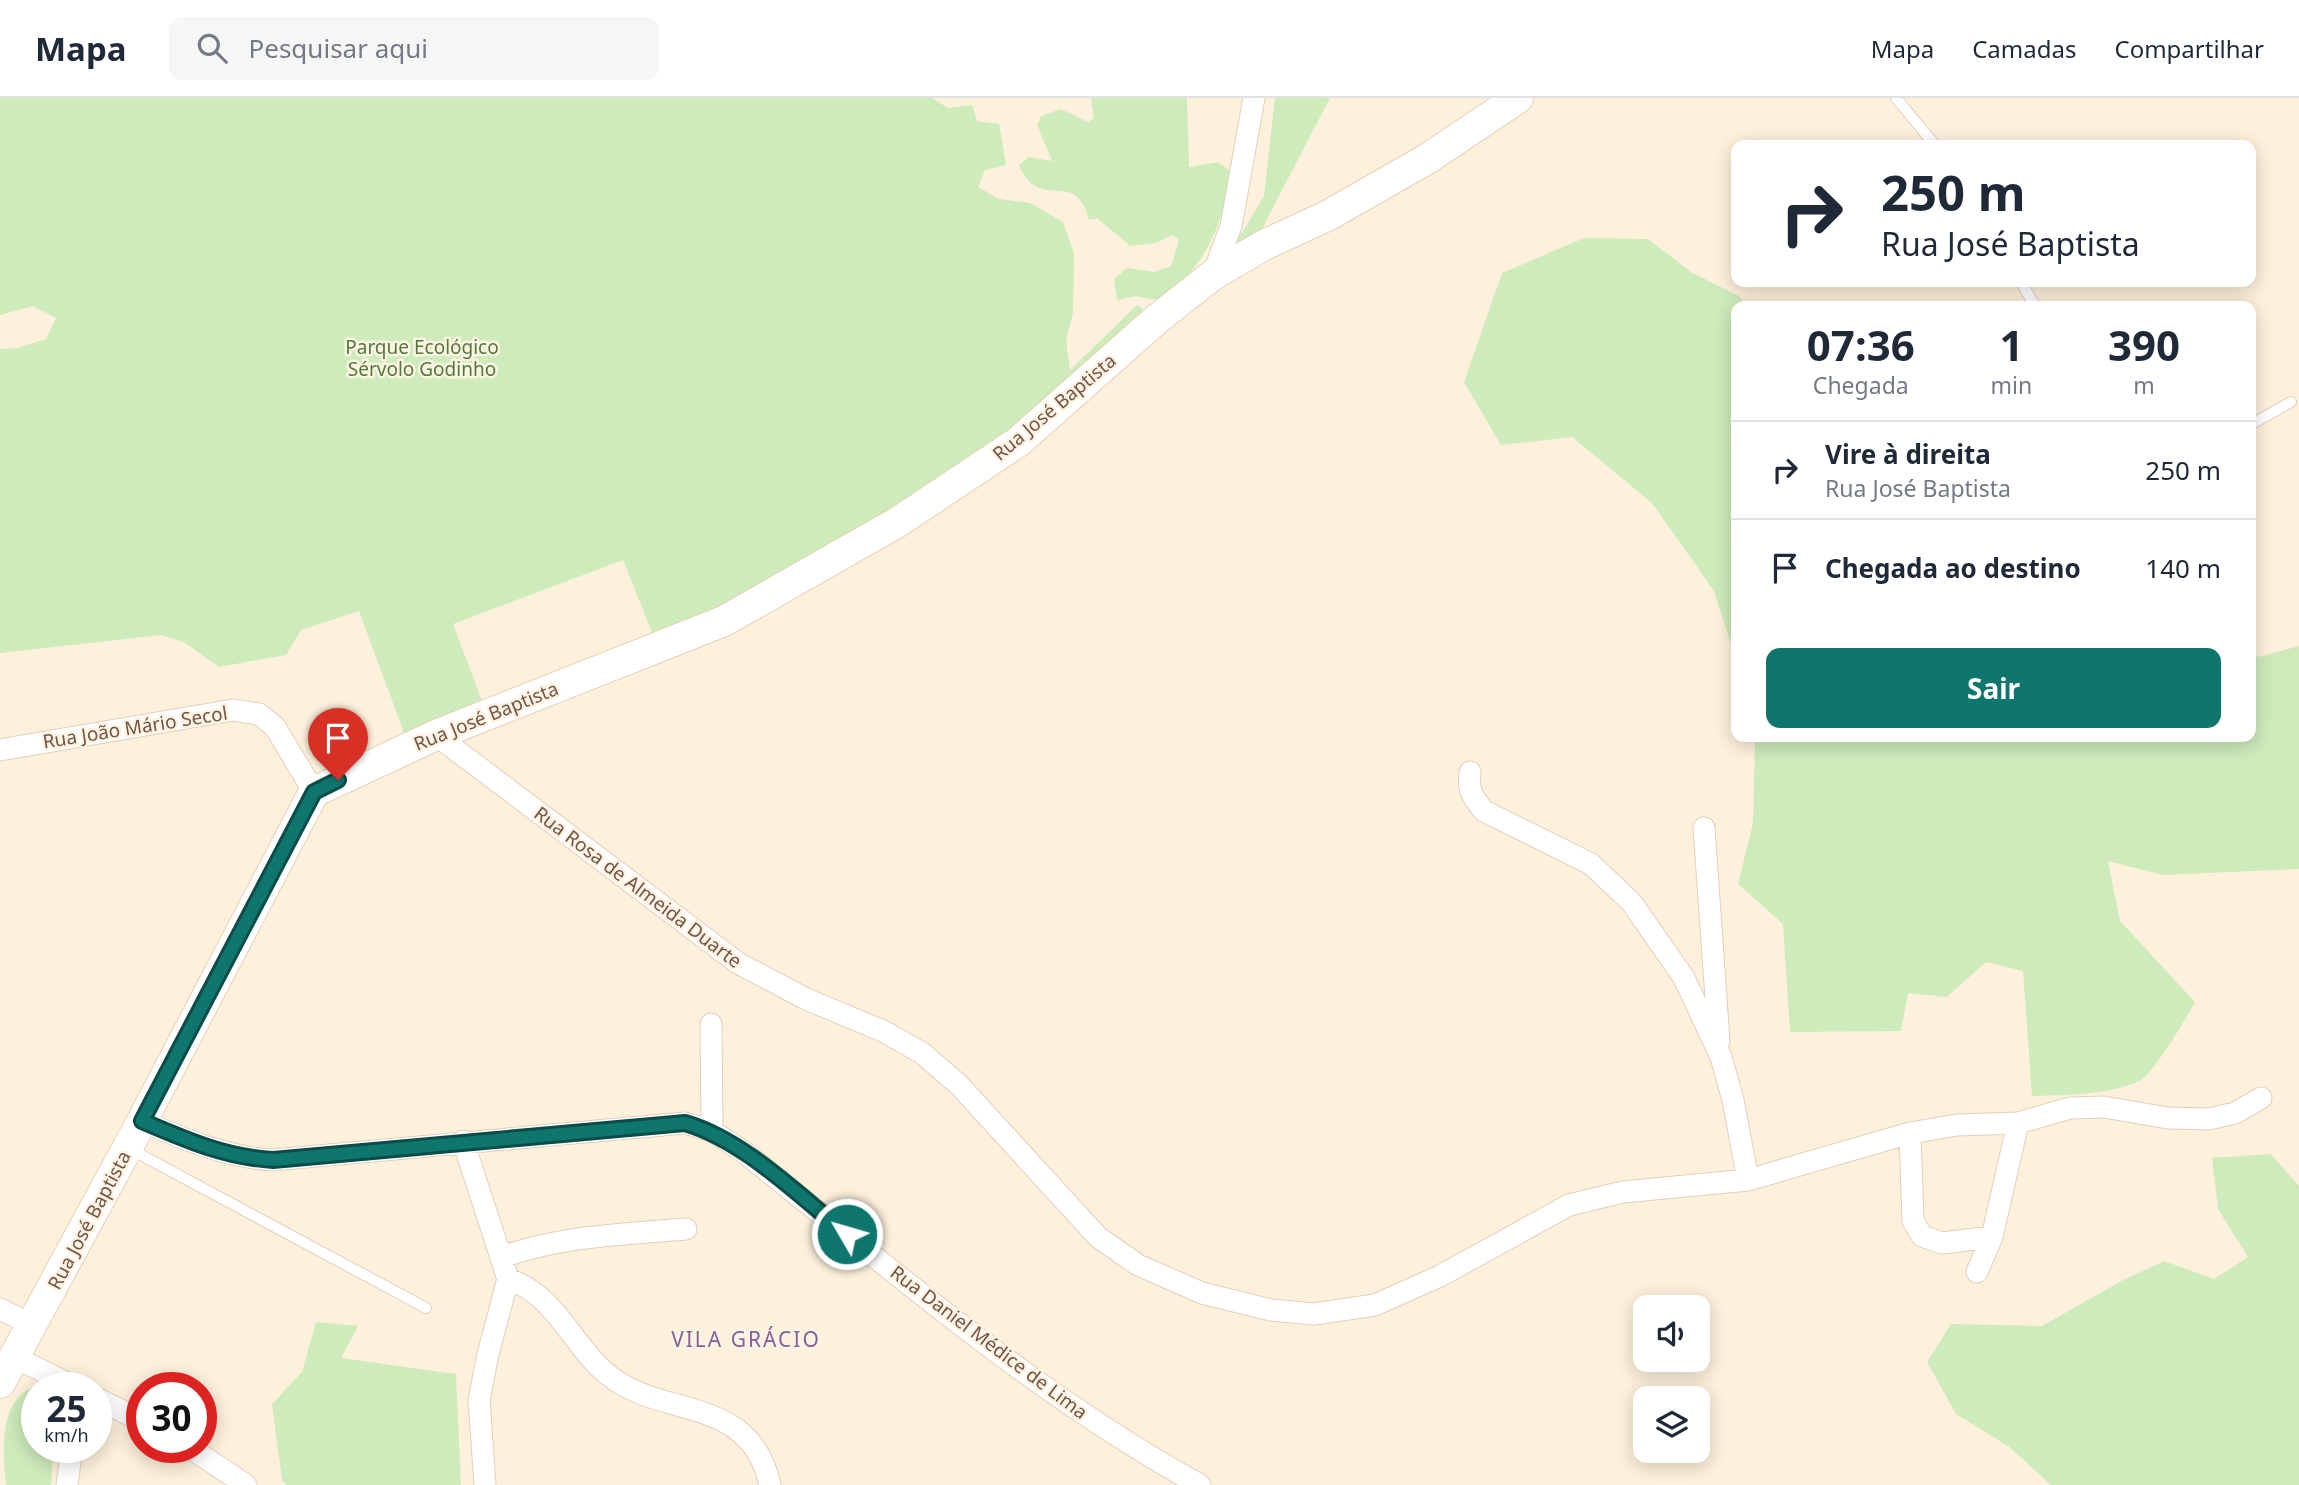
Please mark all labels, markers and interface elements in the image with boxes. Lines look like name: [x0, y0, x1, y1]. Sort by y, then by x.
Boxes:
search box: [169, 17, 659, 80]
text: Mapa: [35, 26, 127, 71]
icon: search: [193, 29, 231, 67]
text: Pesquisar aqui: [249, 30, 428, 66]
text: Mapa: [1871, 32, 1934, 65]
text: Camadas: [1972, 32, 2076, 65]
text: Compartilhar: [2114, 32, 2264, 65]
text: 250 m: [1881, 159, 2026, 225]
icon: right: [1766, 168, 1857, 259]
text: Rua José Baptista: [1881, 222, 2140, 265]
text: 07:36: [1807, 316, 1915, 373]
text: 1: [1999, 316, 2023, 373]
text: 390: [2108, 316, 2180, 373]
park label: Parque Ecológico Sérvolo Godinho: [345, 334, 499, 382]
street label: Rua José Baptista: [987, 348, 1121, 466]
text: Chegada: [1813, 369, 1909, 401]
text: min: [1991, 369, 2032, 401]
text: m: [2133, 369, 2155, 401]
text: Vire à direita: [1825, 436, 1991, 472]
icon: right: [1766, 451, 1804, 489]
text: 250 m: [2145, 452, 2221, 488]
text: Rua José Baptista: [1825, 472, 2011, 504]
icon: arrive: [1766, 549, 1804, 587]
text: Chegada ao destino: [1825, 550, 2081, 586]
text: 140 m: [2145, 550, 2221, 586]
button: Sair: [1766, 648, 2221, 728]
street label: Rua José Baptista: [410, 675, 562, 757]
street label: Rua João Mário Secol: [41, 700, 229, 754]
pin: [308, 708, 368, 780]
icon: arrive: [319, 719, 357, 757]
street label: Rua Rosa de Almeida Duarte: [529, 800, 747, 974]
street label: Rua José Baptista: [41, 1146, 137, 1294]
position arrow: [810, 1197, 884, 1271]
street label: Rua Daniel Médice de Lima: [885, 1259, 1093, 1425]
map controls: [1633, 1295, 1710, 1463]
button: sound: [1633, 1295, 1710, 1372]
district label: VILA GRÁCIO: [671, 1325, 821, 1353]
speed limit sign: 30: [126, 1372, 217, 1463]
text: 25: [46, 1385, 87, 1432]
button: layers: [1633, 1386, 1710, 1463]
text: km/h: [44, 1423, 89, 1447]

